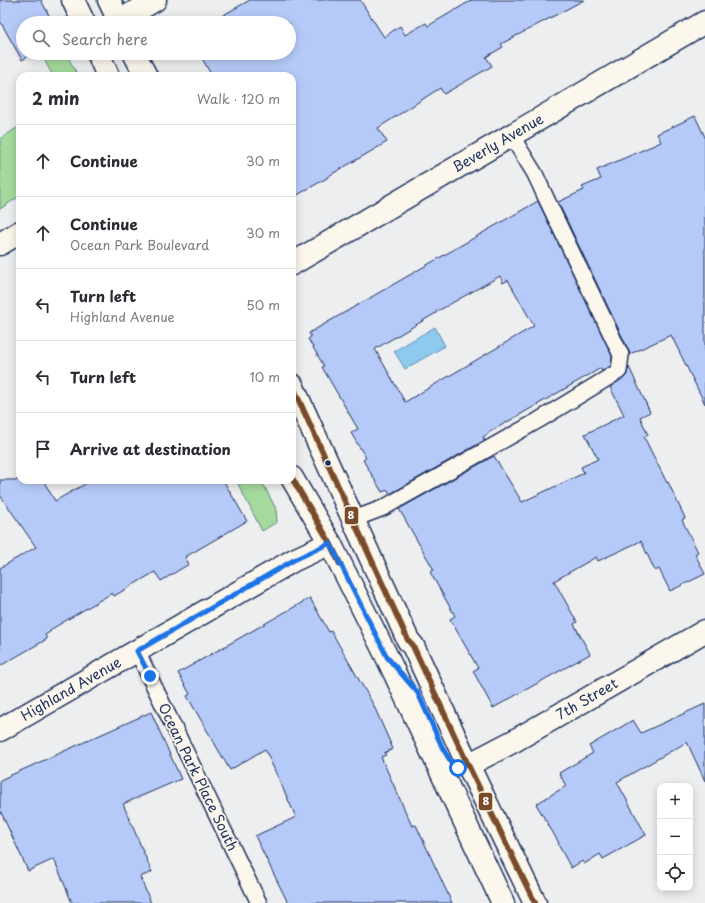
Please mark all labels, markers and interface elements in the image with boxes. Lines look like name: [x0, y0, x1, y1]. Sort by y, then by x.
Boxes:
search box: [16, 16, 296, 60]
icon: search: [30, 27, 52, 49]
text: Search here: [62, 27, 148, 50]
text: 2 min: [32, 85, 79, 111]
text: Walk · 120 m: [197, 89, 280, 108]
street label: Beverly Avenue: [448, 108, 547, 177]
text: Continue: [70, 149, 138, 172]
icon: ahead: [32, 150, 54, 172]
text: 30 m: [246, 151, 280, 170]
text: Continue: [70, 212, 138, 235]
icon: ahead: [32, 222, 54, 244]
text: 30 m: [246, 223, 280, 242]
text: Ocean Park Boulevard: [70, 235, 209, 254]
text: Turn left: [70, 284, 136, 307]
icon: left: [32, 294, 54, 316]
text: 50 m: [246, 295, 280, 314]
text: Highland Avenue: [70, 307, 175, 326]
text: Turn left: [70, 365, 136, 388]
icon: left: [32, 366, 54, 388]
text: 10 m: [250, 367, 280, 386]
text: Arrive at destination: [70, 437, 231, 460]
icon: arrive: [32, 438, 54, 460]
unlabelled marker: [323, 458, 333, 468]
line badge: 8: [344, 506, 359, 525]
text: 8: [348, 506, 355, 523]
street label: Highland Avenue: [17, 651, 125, 726]
route end: [141, 667, 159, 685]
street label: 7th Street: [552, 672, 622, 725]
street label: Ocean Park Place South: [153, 699, 243, 854]
route start: [449, 759, 467, 777]
map controls: [657, 783, 693, 891]
button: +: [657, 783, 693, 819]
line badge: 8: [478, 792, 493, 811]
text: 8: [483, 792, 490, 809]
button: −: [657, 819, 693, 855]
button: locate: [657, 855, 693, 891]

